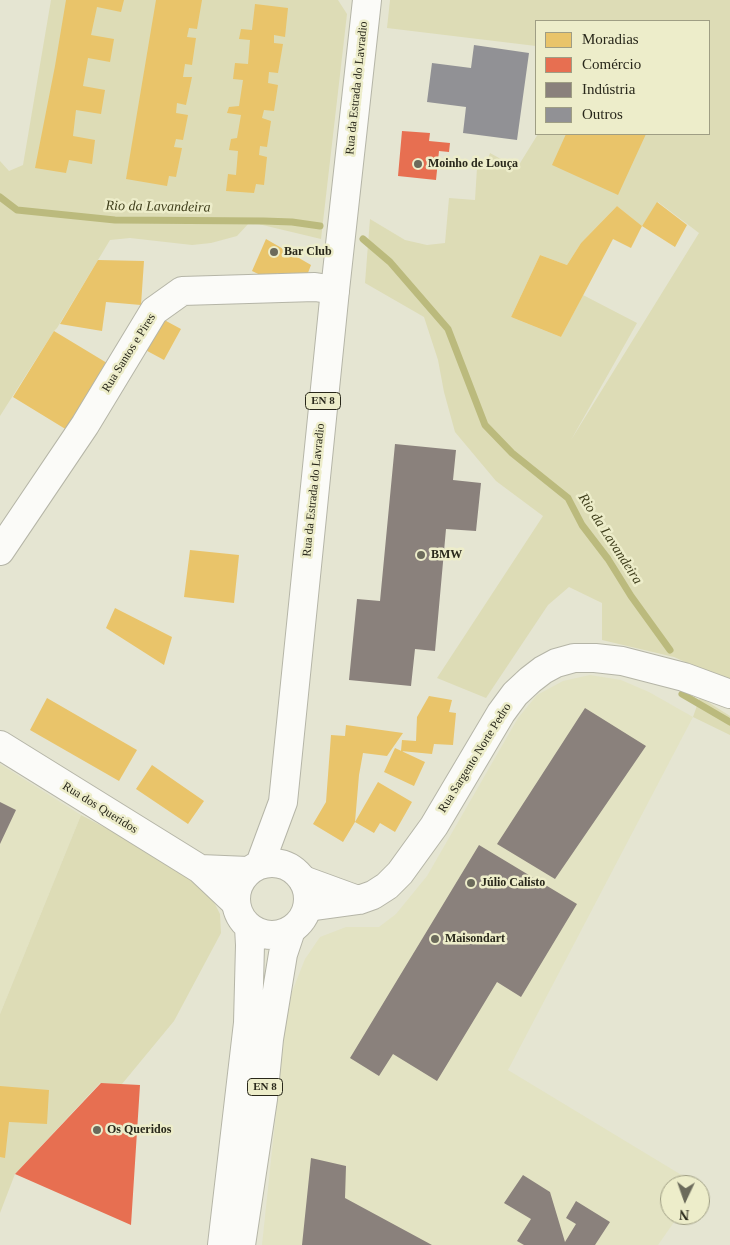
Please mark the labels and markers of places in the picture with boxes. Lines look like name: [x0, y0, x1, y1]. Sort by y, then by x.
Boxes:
place label: Moinho de Louça: [428, 157, 518, 171]
marker: Moinho de Louça: [412, 158, 424, 170]
place label: Bar Club: [284, 245, 332, 259]
marker: Bar Club: [268, 246, 280, 258]
place label: BMW: [431, 548, 462, 562]
marker: BMW: [415, 549, 427, 561]
place label: Júlio Calisto: [481, 876, 545, 890]
marker: Júlio Calisto: [465, 877, 477, 889]
place label: Maisondart: [445, 932, 505, 946]
marker: Maisondart: [429, 933, 441, 945]
place label: Os Queridos: [107, 1123, 171, 1137]
marker: Os Queridos: [91, 1124, 103, 1136]

